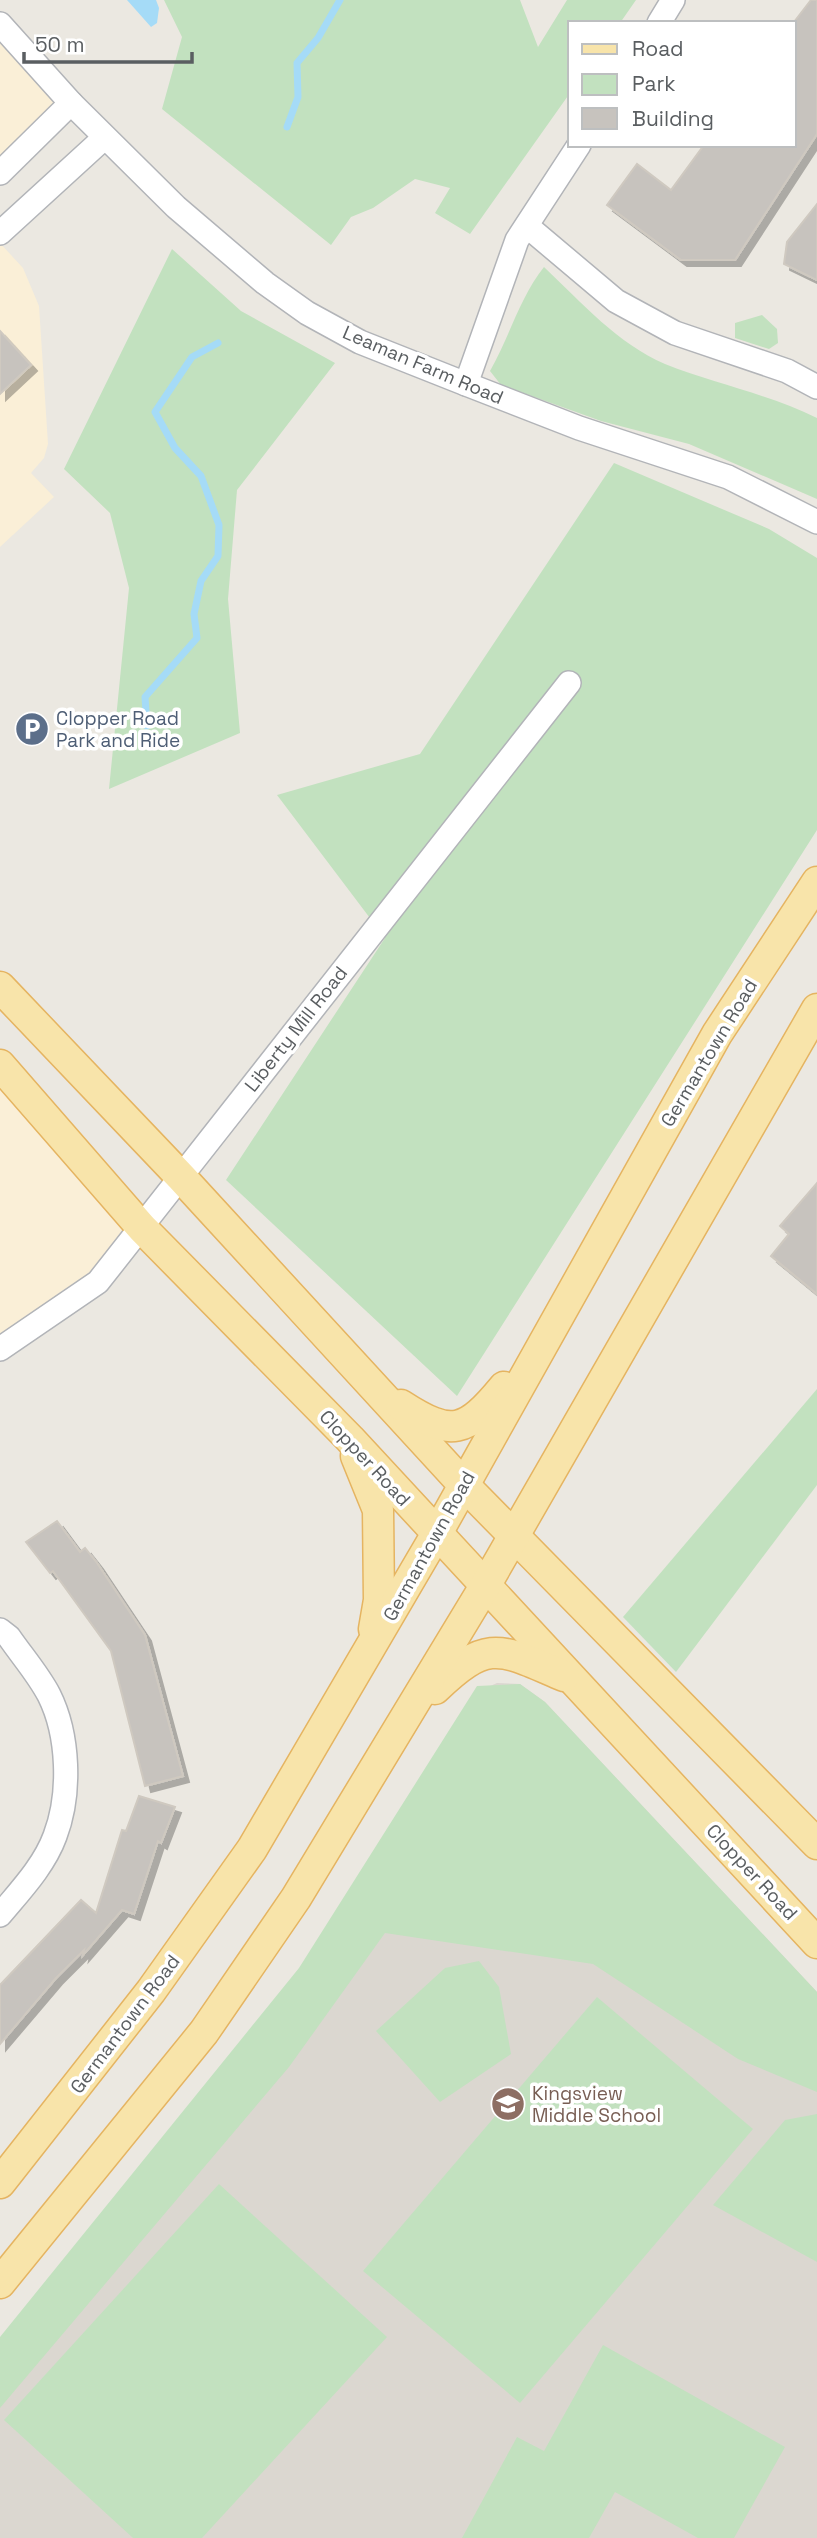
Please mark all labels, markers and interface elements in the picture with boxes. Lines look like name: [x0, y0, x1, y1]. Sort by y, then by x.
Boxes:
scale bar: [24, 21, 192, 65]
legend: [568, 21, 796, 147]
text: 50 m: [35, 31, 85, 58]
text: Road: [632, 35, 684, 62]
text: Park: [632, 70, 676, 97]
text: Building: [632, 105, 714, 132]
street label: Leaman Farm Road: [339, 320, 507, 410]
place label: Clopper Road Park and Ride: [56, 706, 180, 753]
parking icon: Clopper Road Park and Ride: [13, 710, 51, 748]
street label: Liberty Mill Road: [239, 961, 353, 1097]
street label: Germantown Road: [655, 975, 763, 1131]
street label: Clopper Road: [314, 1404, 416, 1512]
street label: Germantown Road: [377, 1466, 481, 1626]
street label: Clopper Road: [701, 1818, 803, 1926]
street label: Germantown Road: [64, 1949, 186, 2099]
place label: Kingsview Middle School: [532, 2081, 661, 2128]
school or university icon: Kingsview Middle School: [489, 2085, 527, 2123]

